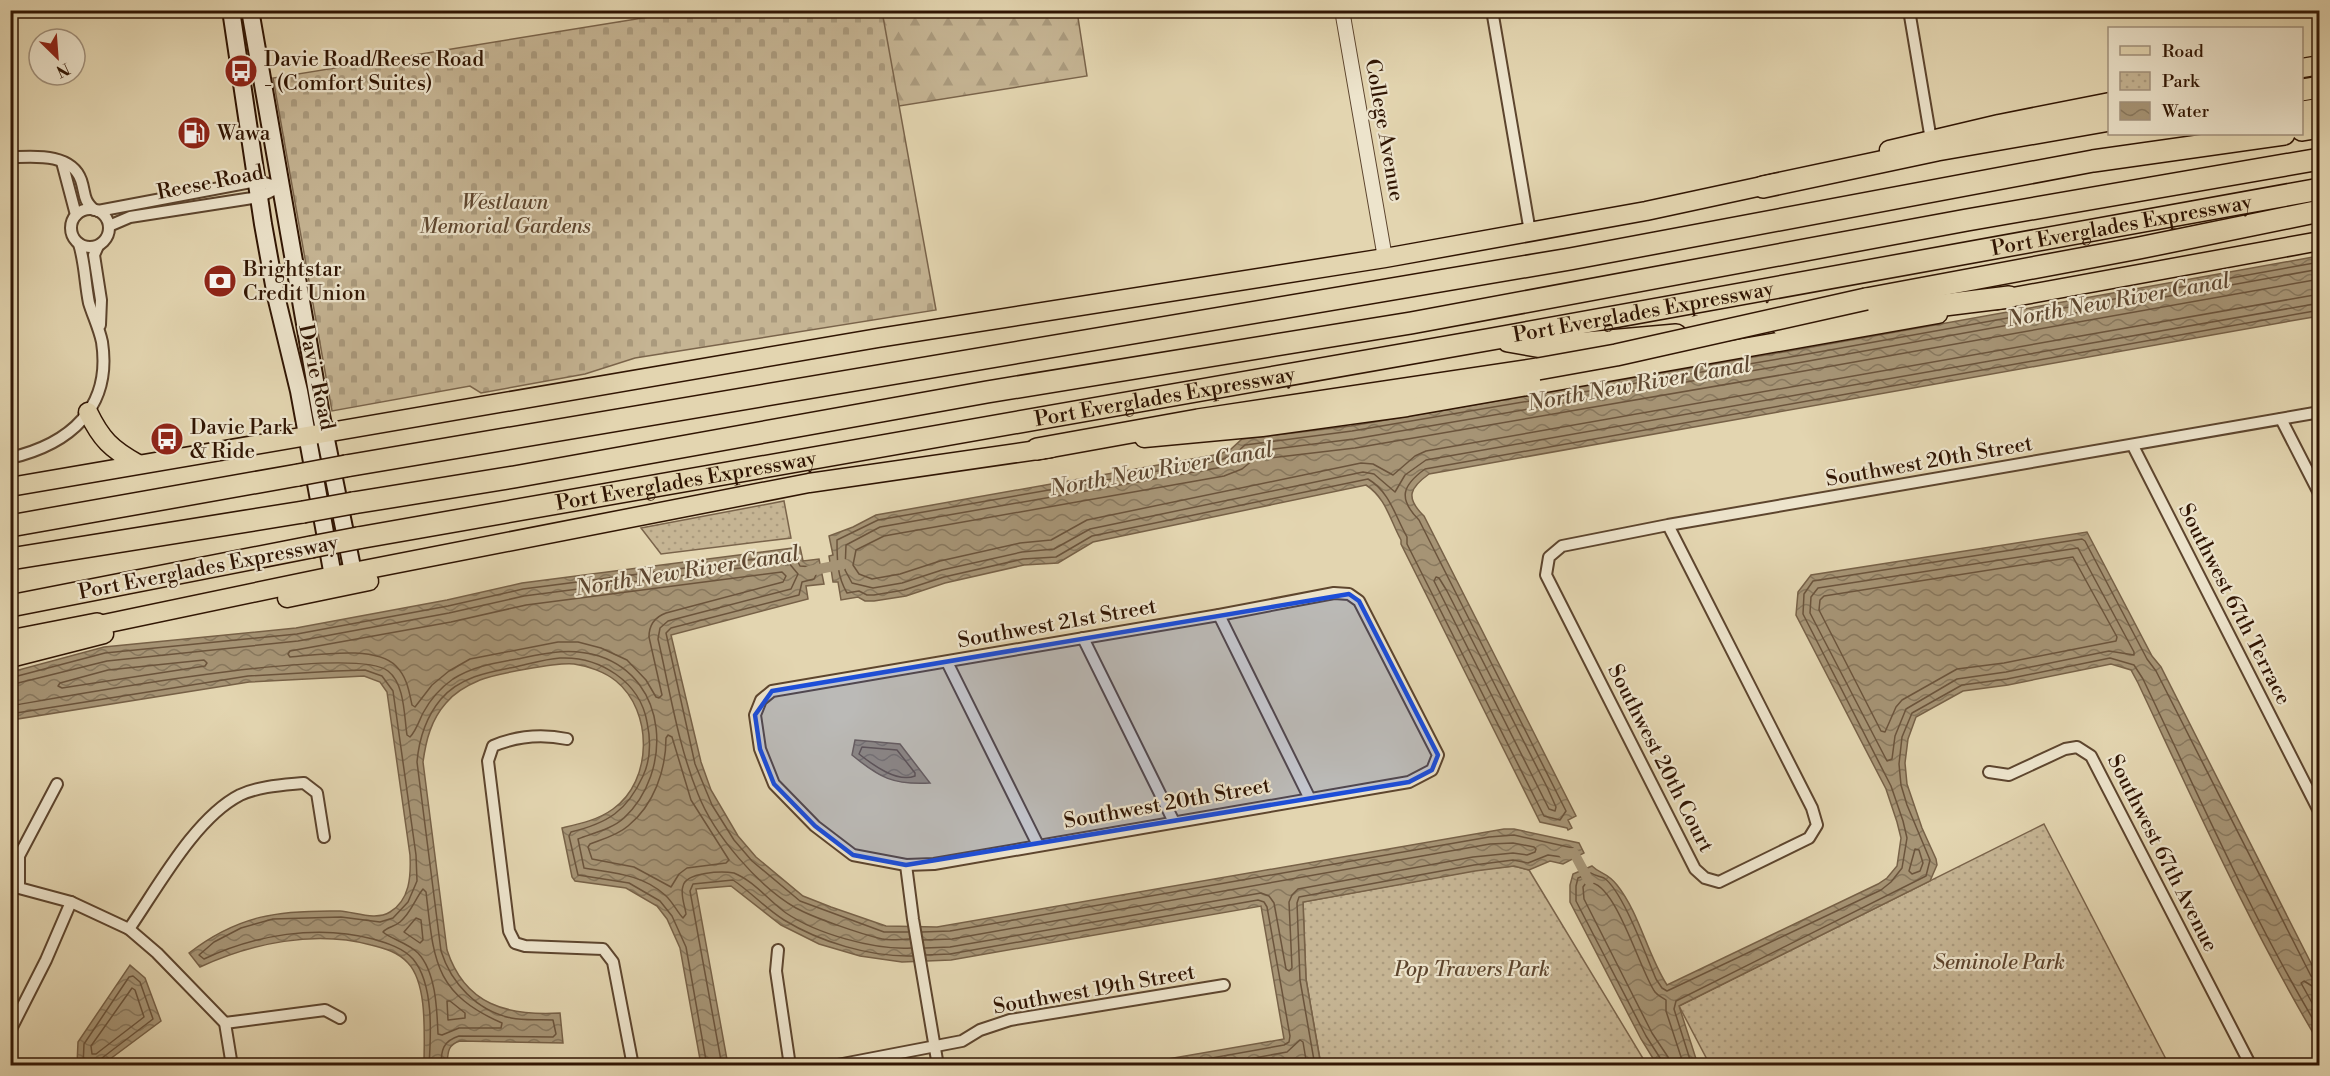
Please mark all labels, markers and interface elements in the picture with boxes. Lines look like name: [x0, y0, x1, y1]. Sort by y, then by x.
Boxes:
north arrow: [27, 27, 87, 87]
legend: [2108, 27, 2303, 135]
text: Road: [2162, 40, 2205, 63]
place label: Davie Road/Reese Road - (Comfort Suites): [264, 47, 484, 97]
bus stop icon: Davie Road/Reese Road - (Comfort Suites): [223, 53, 259, 89]
street label: College Avenue: [1359, 57, 1409, 203]
text: N: [53, 58, 73, 82]
text: Park: [2162, 70, 2201, 93]
text: Water: [2161, 100, 2210, 123]
fuel station icon: Wawa: [176, 115, 212, 151]
place label: Wawa: [216, 121, 271, 147]
street label: Reese Road: [155, 160, 266, 206]
street label: Port Everglades Expressway: [1989, 189, 2255, 262]
park label: Westlawn Memorial Gardens: [419, 190, 591, 240]
place label: Brightstar Credit Union: [242, 257, 367, 307]
bank icon: Brightstar Credit Union: [202, 263, 238, 299]
water label: North New River Canal: [2004, 268, 2232, 334]
street label: Port Everglades Expressway: [1511, 276, 1777, 349]
street label: Davie Road: [292, 322, 340, 433]
water label: North New River Canal: [1525, 352, 1753, 418]
street label: Port Everglades Expressway: [1032, 362, 1298, 433]
place label: Davie Park & Ride: [190, 415, 294, 465]
bus stop icon: Davie Park & Ride: [149, 421, 185, 457]
street label: Southwest 20th Street: [1824, 431, 2035, 493]
water label: North New River Canal: [1047, 437, 1275, 503]
street label: Port Everglades Expressway: [554, 446, 819, 517]
street label: Southwest 67th Terrace: [2172, 499, 2296, 710]
street label: Port Everglades Expressway: [76, 530, 341, 606]
water label: North New River Canal: [572, 540, 801, 603]
street label: Southwest 21st Street: [956, 594, 1159, 654]
street label: Southwest 20th Court: [1601, 660, 1719, 857]
street label: Southwest 67th Avenue: [2101, 750, 2223, 956]
street label: Southwest 20th Street: [1062, 773, 1273, 835]
park label: Seminole Park: [1933, 950, 2065, 976]
park label: Pop Travers Park: [1393, 957, 1550, 983]
street label: Southwest 19th Street: [991, 959, 1198, 1021]

